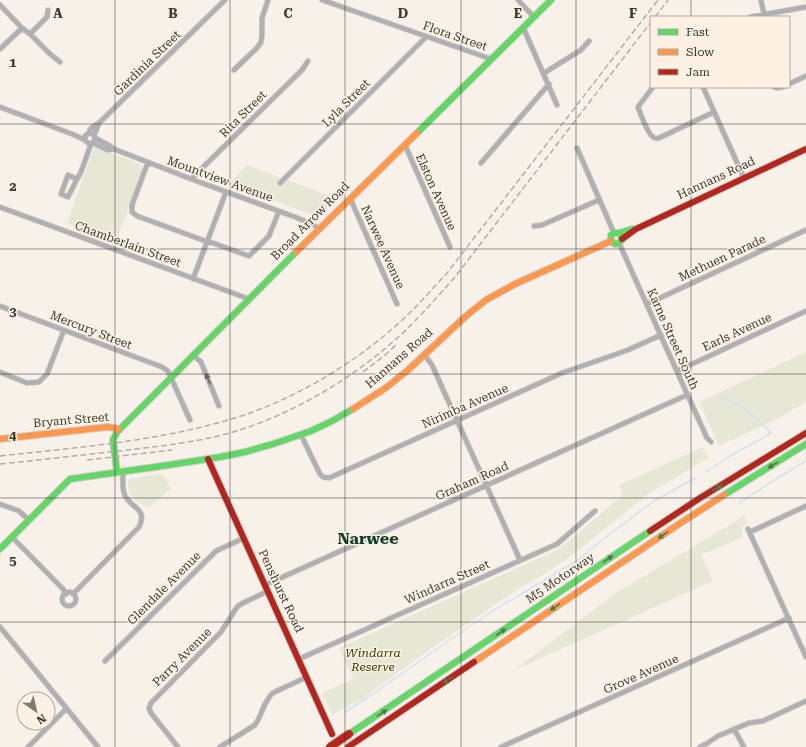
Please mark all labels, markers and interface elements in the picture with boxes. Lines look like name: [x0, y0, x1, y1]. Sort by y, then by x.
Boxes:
text: A: [53, 6, 63, 21]
text: B: [168, 6, 178, 21]
text: C: [283, 6, 293, 21]
text: D: [398, 6, 408, 21]
text: E: [514, 6, 522, 21]
text: F: [629, 6, 637, 21]
legend: [650, 16, 790, 88]
street label: Flora Street: [421, 18, 489, 54]
text: Fast: [686, 25, 710, 39]
street label: Gardinia Street: [111, 27, 184, 99]
text: Slow: [686, 45, 714, 59]
text: 1: [9, 55, 17, 70]
text: Jam: [686, 65, 710, 79]
street label: Lyla Street: [319, 76, 373, 130]
street label: Rita Street: [217, 87, 270, 140]
street label: Elston Avenue: [413, 151, 459, 233]
street label: Mountview Avenue: [165, 153, 275, 205]
street label: Hannans Road: [675, 154, 757, 202]
text: 2: [9, 179, 17, 194]
street label: Broad Arrow Road: [268, 179, 352, 263]
street label: Narwee Avenue: [358, 203, 408, 291]
street label: Chamberlain Street: [73, 218, 184, 270]
street label: Methuen Parade: [676, 232, 768, 284]
street label: Karne Street South: [644, 286, 702, 392]
text: 3: [9, 304, 17, 319]
street label: Mercury Street: [48, 308, 134, 352]
street label: Earls Avenue: [700, 310, 774, 354]
street label: Hannans Road: [363, 325, 436, 391]
one-way arrow: [205, 374, 211, 385]
street label: Nirimba Avenue: [420, 380, 511, 431]
street label: Bryant Street: [32, 410, 110, 430]
text: 4: [9, 428, 17, 443]
street label: Graham Road: [433, 459, 511, 503]
one-way arrow: [767, 461, 779, 468]
one-way arrow: [712, 484, 722, 492]
district label: Narwee: [337, 529, 399, 548]
one-way arrow: [658, 531, 668, 539]
street label: Penshurst Road: [256, 547, 307, 635]
street label: Glendale Avenue: [124, 548, 204, 628]
street label: M5 Motorway: [523, 549, 598, 606]
text: 5: [9, 553, 17, 568]
one-way arrow: [603, 555, 614, 563]
street label: Windarra Street: [402, 557, 492, 607]
one-way arrow: [550, 603, 560, 611]
street label: Parry Avenue: [150, 624, 215, 689]
one-way arrow: [495, 629, 507, 636]
park label: Windarra Reserve: [345, 646, 401, 674]
street label: Grove Avenue: [601, 651, 681, 697]
one-way arrow: [442, 676, 453, 684]
north arrow: [16, 691, 56, 731]
one-way arrow: [376, 709, 388, 716]
text: N: [34, 711, 48, 727]

